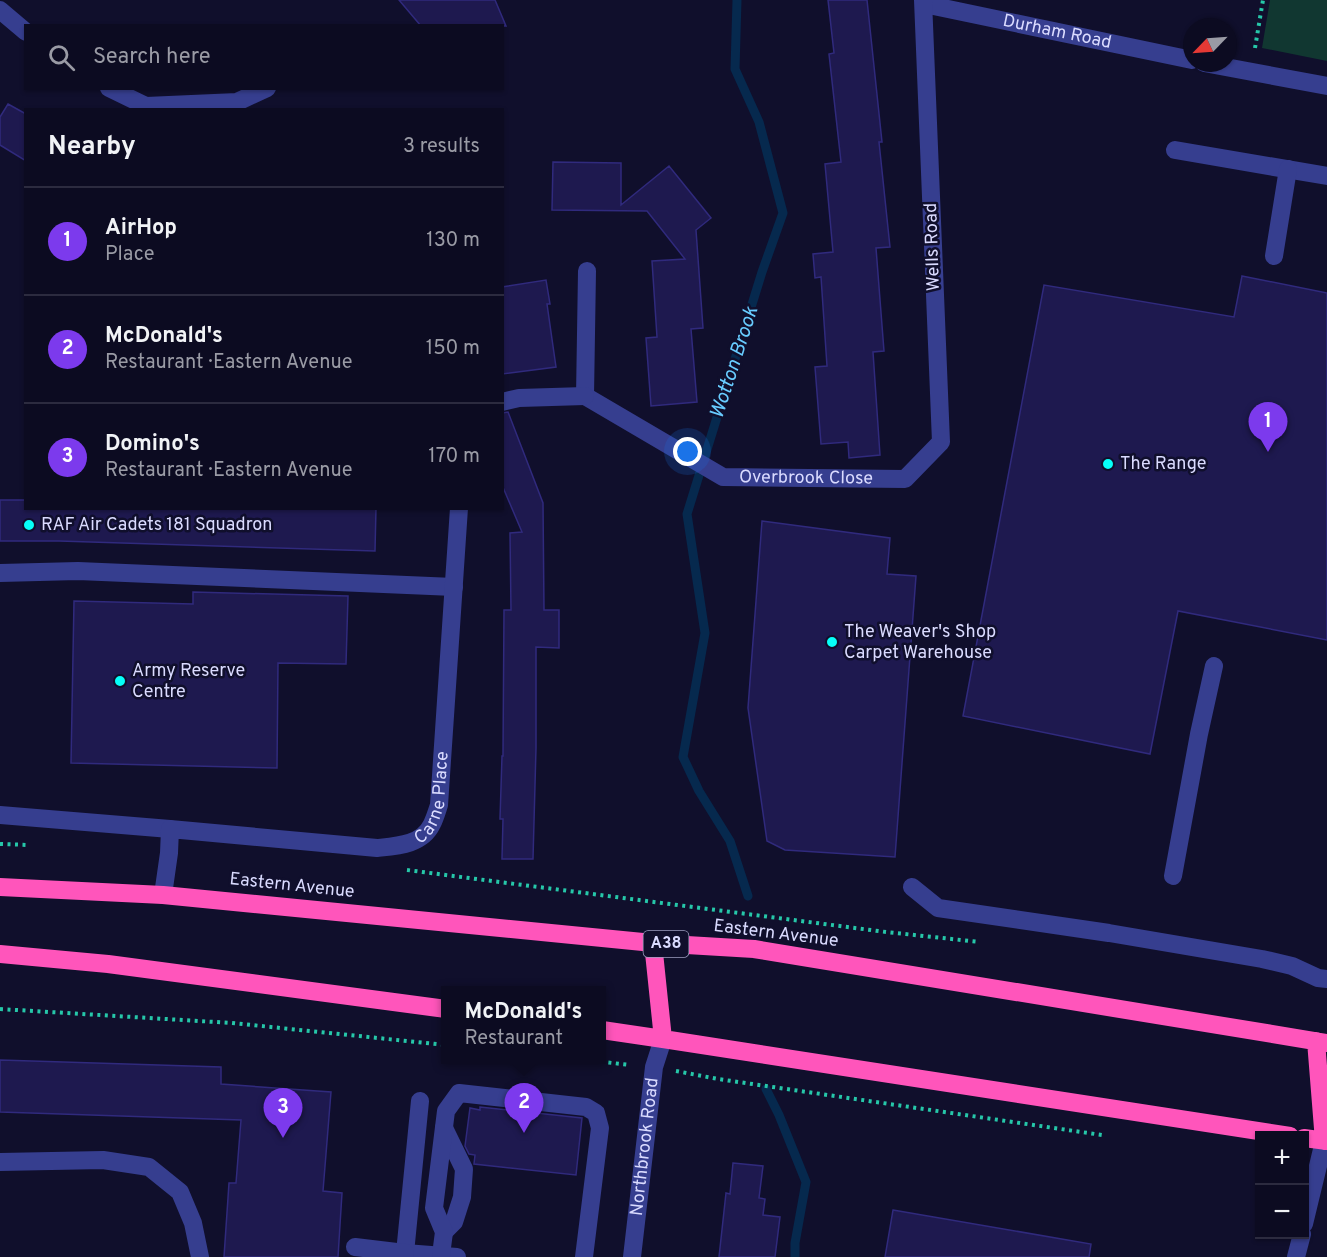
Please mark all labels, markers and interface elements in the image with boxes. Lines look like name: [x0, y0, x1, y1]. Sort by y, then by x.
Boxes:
street label: Durham Road: [1001, 9, 1114, 54]
north arrow: [1183, 18, 1237, 72]
search box: [24, 24, 504, 90]
icon: search: [45, 41, 78, 74]
text: Search here: [93, 44, 211, 71]
text: Nearby: [48, 131, 136, 164]
text: 3 results: [403, 134, 480, 160]
street label: Wells Road: [920, 203, 946, 291]
text: AirHop: [105, 215, 177, 242]
text: 1: [64, 228, 72, 254]
text: 130 m: [426, 228, 480, 254]
text: Place: [105, 242, 155, 268]
water label: Wotton Brook: [705, 303, 766, 422]
text: McDonald's: [105, 323, 223, 350]
text: 2: [61, 336, 74, 362]
text: 150 m: [426, 336, 480, 362]
text: Restaurant · Eastern Avenue: [105, 350, 353, 376]
pin: 1: [1248, 402, 1288, 452]
text: Domino's: [105, 431, 200, 458]
your location: [673, 437, 702, 466]
text: 3: [62, 444, 74, 470]
text: 170 m: [428, 444, 480, 470]
place label: The Range: [1120, 453, 1206, 476]
marker: The Range: [1101, 457, 1115, 471]
text: Restaurant · Eastern Avenue: [105, 458, 353, 484]
street label: Overbrook Close: [739, 466, 873, 490]
place label: RAF Air Cadets 181 Squadron: [41, 514, 272, 537]
marker: RAF Air Cadets 181 Squadron: [22, 518, 36, 532]
place label: The Weaver's Shop Carpet Warehouse: [844, 621, 996, 665]
marker: The Weaver's Shop Carpet Warehouse: [825, 635, 839, 649]
place label: Army Reserve Centre: [132, 660, 245, 704]
marker: Army Reserve Centre: [113, 674, 127, 688]
street label: Carne Place: [410, 750, 454, 850]
street label: Eastern Avenue: [228, 868, 356, 904]
street label: Eastern Avenue: [712, 915, 840, 953]
road number: A38: [644, 931, 688, 957]
popup: [441, 986, 606, 1064]
text: McDonald's: [465, 999, 582, 1026]
text: Restaurant: [465, 1026, 563, 1052]
street label: Northbrook Road: [625, 1076, 664, 1217]
pin: 2: [504, 1084, 544, 1133]
pin: 3: [264, 1088, 302, 1138]
map controls: [1255, 1131, 1309, 1239]
button: +: [1255, 1131, 1309, 1185]
button: −: [1255, 1185, 1309, 1239]

